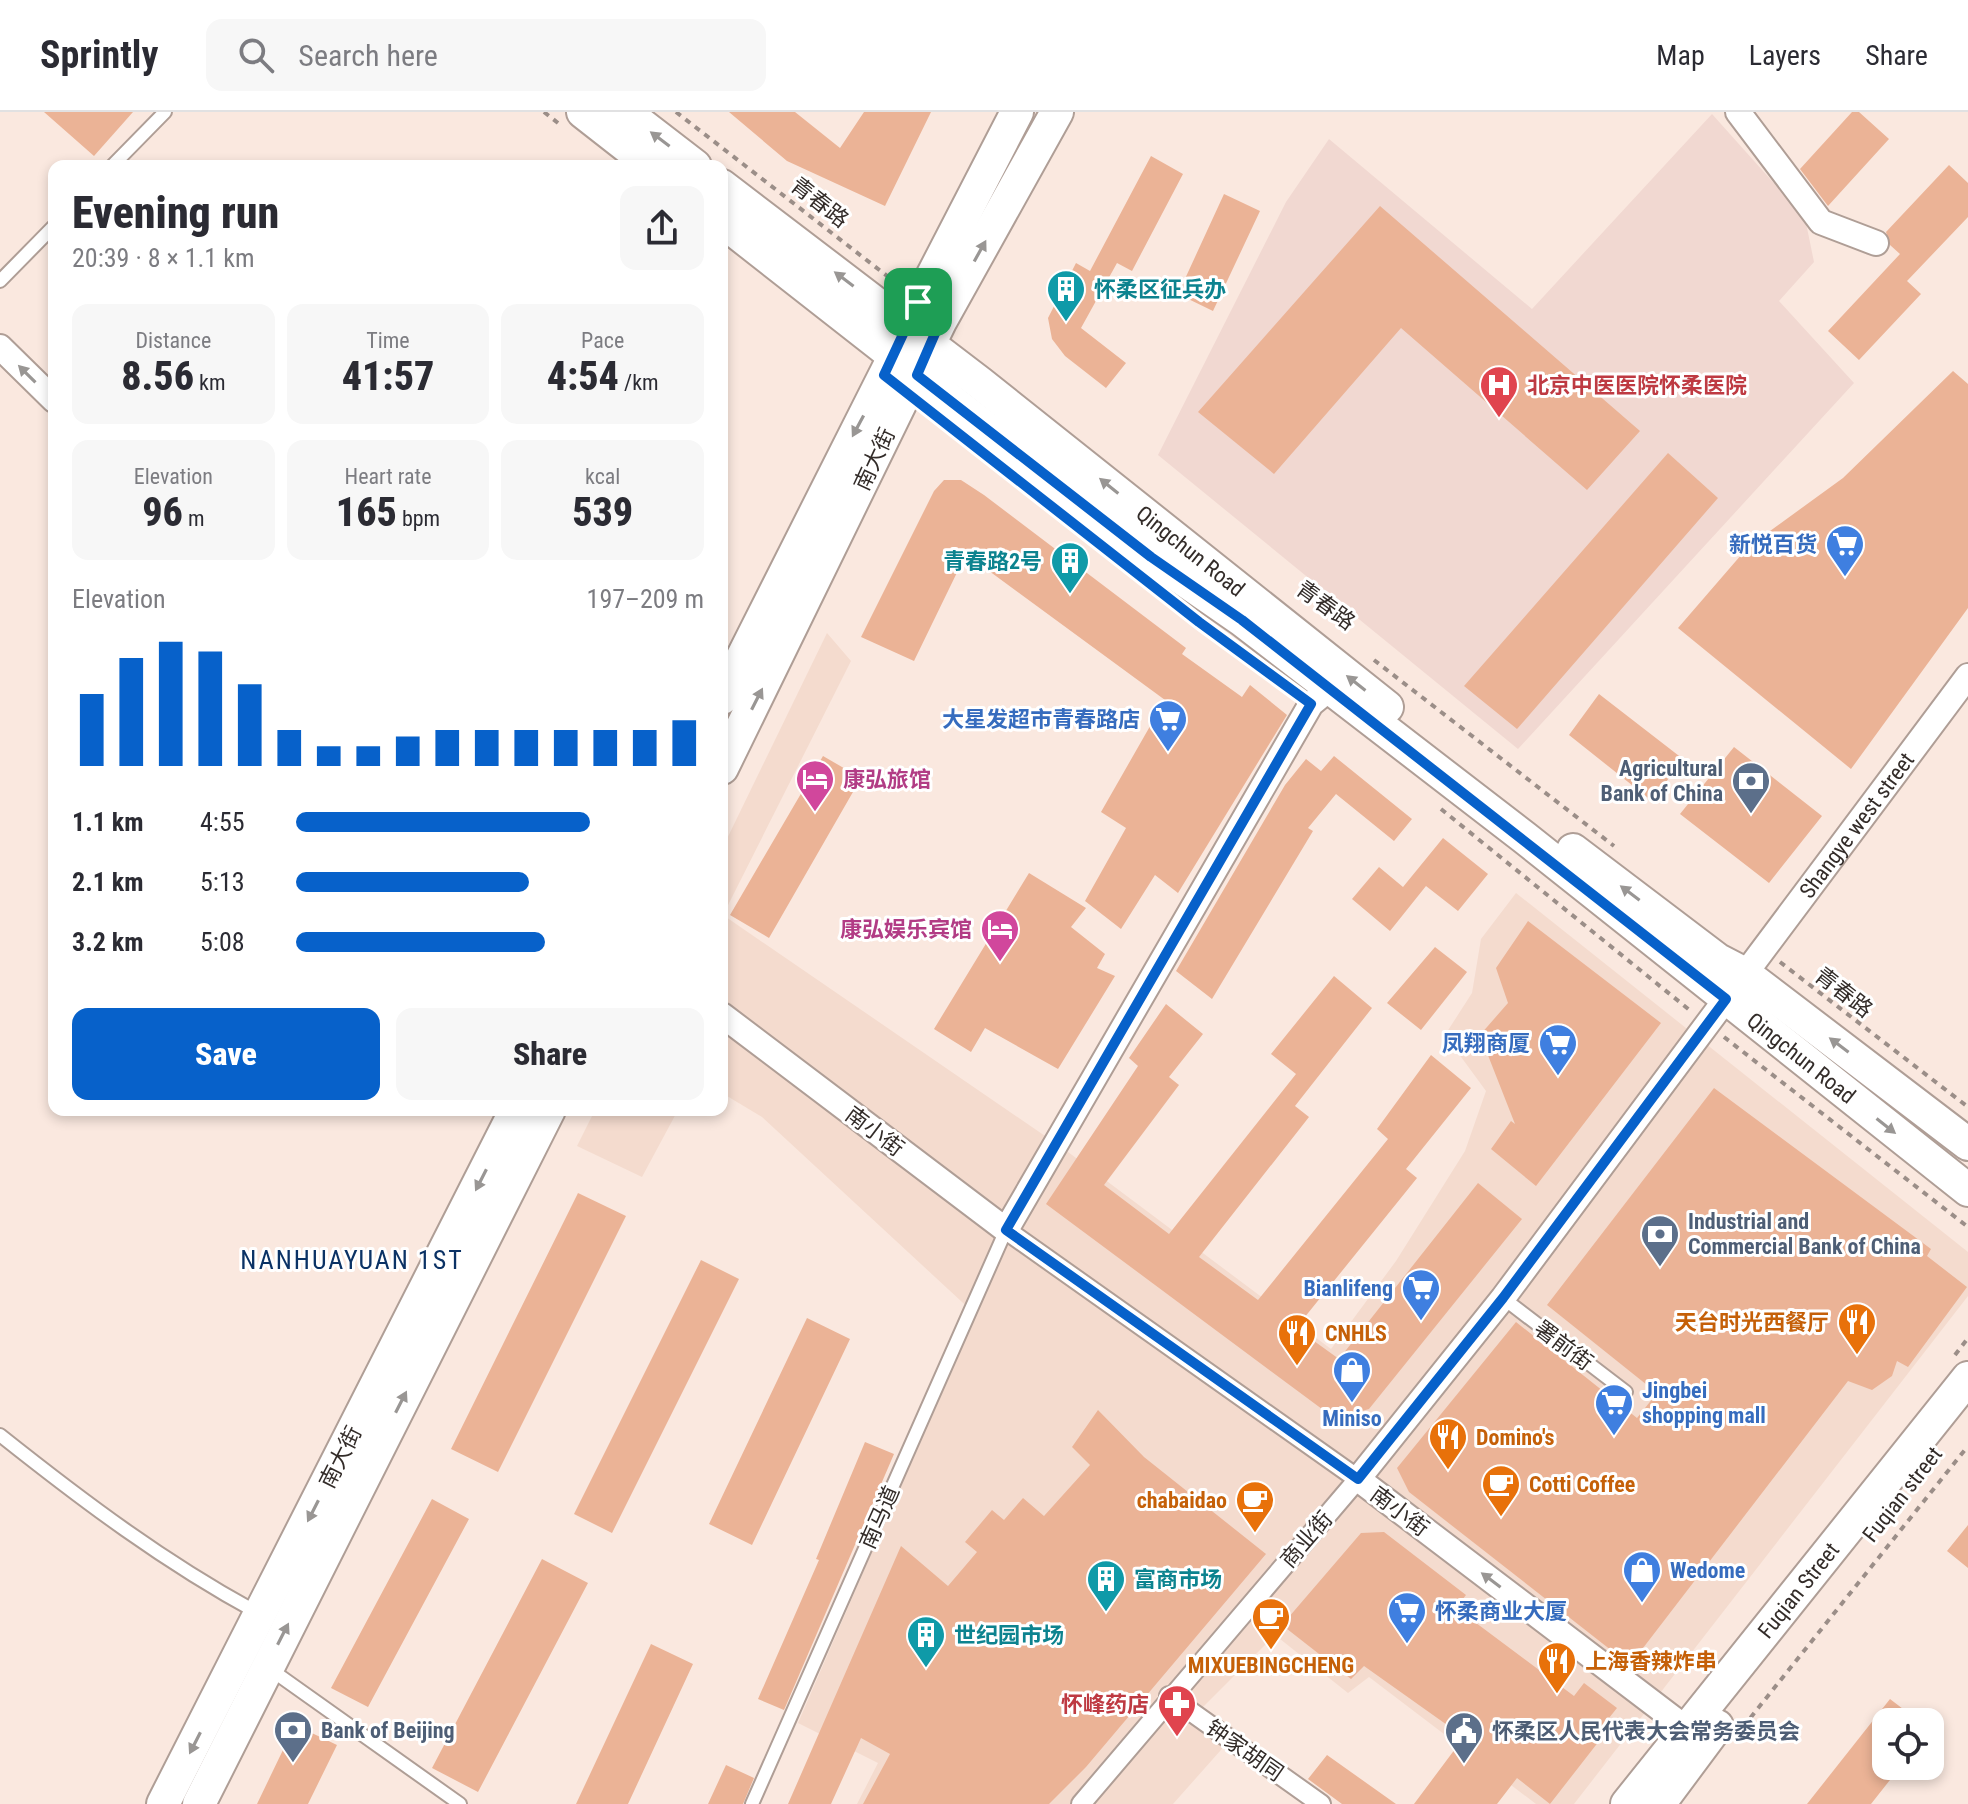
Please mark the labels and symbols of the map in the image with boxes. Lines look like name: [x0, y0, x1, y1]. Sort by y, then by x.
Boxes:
one-way arrow: [649, 131, 671, 147]
street label: 青春路: [786, 172, 853, 233]
one-way arrow: [972, 240, 986, 262]
pin: [884, 268, 952, 336]
building icon: 怀柔区征兵办: [1045, 268, 1087, 323]
one-way arrow: [833, 272, 854, 288]
place label: 怀柔区征兵办: [1094, 277, 1226, 302]
hospital icon: 北京中医医院怀柔医院: [1478, 364, 1520, 419]
one-way arrow: [18, 365, 37, 383]
place label: 北京中医医院怀柔医院: [1527, 373, 1747, 398]
one-way arrow: [851, 414, 864, 437]
street label: 南大街: [849, 424, 900, 494]
one-way arrow: [1099, 478, 1120, 495]
street label: Qingchun Road: [1131, 501, 1250, 602]
supermarket icon: 新悦百货: [1824, 523, 1866, 578]
place label: 新悦百货: [1729, 532, 1817, 557]
building icon: 青春路2号: [1049, 540, 1091, 595]
place label: 青春路2号: [943, 549, 1042, 574]
street label: 青春路: [1292, 576, 1360, 635]
one-way arrow: [1346, 676, 1367, 692]
one-way arrow: [750, 687, 764, 710]
supermarket icon: 大星发超市青春路店: [1147, 698, 1189, 753]
place label: 大星发超市青春路店: [942, 707, 1140, 732]
street label: Shangye west street: [1794, 748, 1919, 903]
place label: Agricultural Bank of China: [1601, 756, 1723, 806]
hotel icon: 康弘旅馆: [794, 758, 836, 813]
bank icon: Agricultural Bank of China: [1730, 760, 1772, 815]
place label: 康弘旅馆: [843, 767, 931, 792]
one-way arrow: [1619, 885, 1640, 901]
hotel icon: 康弘娱乐宾馆: [979, 908, 1021, 963]
place label: 康弘娱乐宾馆: [840, 917, 972, 942]
street label: 青春路: [1810, 962, 1877, 1023]
street label: Qingchun Road: [1742, 1008, 1860, 1109]
supermarket icon: 凤翔商厦: [1537, 1022, 1579, 1077]
place label: 凤翔商厦: [1442, 1031, 1530, 1056]
one-way arrow: [1829, 1038, 1850, 1054]
street label: 南小街: [841, 1102, 909, 1161]
one-way arrow: [1875, 1117, 1896, 1134]
one-way arrow: [474, 1168, 488, 1191]
place label: Industrial and Commercial Bank of China: [1688, 1209, 1921, 1259]
bank icon: Industrial and Commercial Bank of China: [1639, 1213, 1681, 1268]
district label: NANHUAYUAN 1ST: [240, 1245, 464, 1275]
supermarket icon: Bianlifeng: [1400, 1267, 1442, 1322]
place label: Bianlifeng: [1303, 1276, 1393, 1301]
restaurant icon: 天台时光西餐厅: [1836, 1301, 1878, 1356]
place label: 天台时光西餐厅: [1675, 1310, 1829, 1335]
restaurant icon: CNHLS: [1276, 1312, 1318, 1367]
street label: 署前街: [1530, 1316, 1598, 1375]
place label: CNHLS: [1325, 1321, 1387, 1346]
shop icon: Miniso: [1331, 1349, 1373, 1404]
place label: Jingbei shopping mall: [1642, 1378, 1766, 1428]
supermarket icon: Jingbei shopping mall: [1593, 1382, 1635, 1437]
one-way arrow: [394, 1390, 407, 1413]
place label: Miniso: [1322, 1406, 1382, 1431]
restaurant icon: Domino's: [1427, 1416, 1469, 1471]
street label: 南大街: [314, 1422, 367, 1492]
place label: Domino's: [1476, 1425, 1555, 1450]
street label: Fuqian street: [1858, 1442, 1947, 1547]
cafe icon: Cotti Coffee: [1480, 1463, 1522, 1518]
place label: Cotti Coffee: [1529, 1472, 1635, 1497]
cafe icon: chabaidao: [1234, 1479, 1276, 1534]
street label: 南马道: [855, 1482, 904, 1552]
street label: 南小街: [1366, 1482, 1434, 1541]
place label: chabaidao: [1137, 1488, 1227, 1513]
one-way arrow: [306, 1500, 319, 1523]
street label: 商业街: [1275, 1506, 1337, 1572]
street label: Fuqian Street: [1753, 1538, 1844, 1643]
shop icon: Wedome: [1621, 1549, 1663, 1604]
building icon: 富商市场: [1085, 1558, 1127, 1613]
place label: Wedome: [1670, 1558, 1745, 1583]
place label: 富商市场: [1134, 1567, 1222, 1592]
one-way arrow: [1481, 1572, 1502, 1588]
supermarket icon: 怀柔商业大厦: [1386, 1590, 1428, 1645]
cafe icon: MIXUEBINGCHENG: [1250, 1596, 1292, 1651]
place label: 怀柔商业大厦: [1435, 1599, 1567, 1624]
building icon: 世纪园市场: [905, 1614, 947, 1669]
one-way arrow: [276, 1622, 290, 1645]
place label: 世纪园市场: [954, 1623, 1064, 1648]
restaurant icon: 上海香辣炸串: [1536, 1640, 1578, 1695]
place label: 上海香辣炸串: [1585, 1649, 1717, 1674]
place label: MIXUEBINGCHENG: [1188, 1653, 1354, 1678]
pharmacy icon: 怀峰药店: [1156, 1683, 1198, 1738]
place label: 怀峰药店: [1061, 1692, 1149, 1717]
bank icon: Bank of Beijing: [272, 1709, 314, 1764]
public building icon: 怀柔区人民代表大会常务委员会: [1443, 1710, 1485, 1765]
street label: 钟家胡同: [1201, 1715, 1288, 1786]
place label: Bank of Beijing: [321, 1718, 455, 1743]
place label: 怀柔区人民代表大会常务委员会: [1492, 1719, 1800, 1744]
one-way arrow: [188, 1732, 202, 1755]

